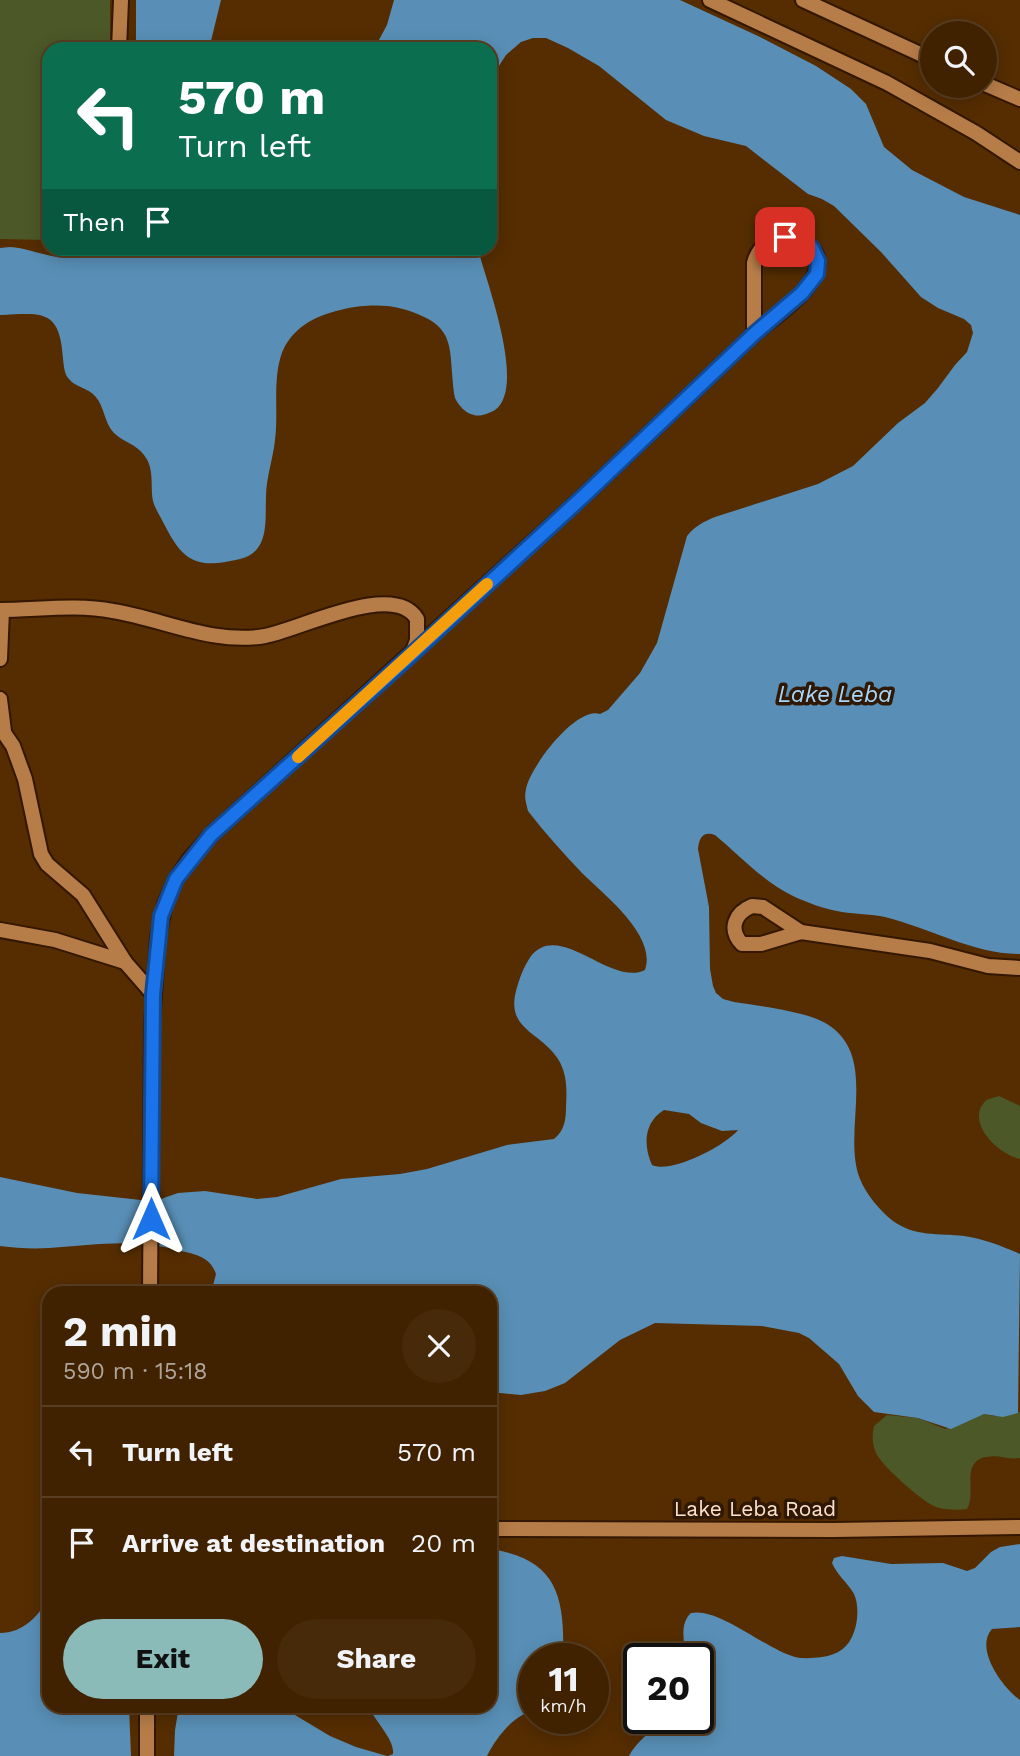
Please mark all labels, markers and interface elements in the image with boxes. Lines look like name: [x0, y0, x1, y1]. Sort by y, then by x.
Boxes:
map controls: [920, 21, 997, 98]
button: search: [920, 21, 997, 98]
text: 570 m: [178, 68, 325, 126]
icon: left: [63, 70, 154, 161]
text: Turn left: [178, 127, 311, 165]
icon: arrive: [139, 203, 177, 241]
text: Then: [63, 207, 125, 237]
pin: [755, 207, 815, 267]
icon: arrive: [766, 218, 804, 256]
water label: Lake Leba: [778, 681, 892, 708]
position arrow: [114, 1182, 188, 1256]
text: 2 min: [63, 1307, 178, 1356]
button: close: [402, 1309, 476, 1383]
text: 590 m · 15:18: [63, 1358, 207, 1385]
icon: left: [63, 1433, 101, 1471]
text: Turn left: [122, 1437, 233, 1467]
text: 570 m: [397, 1437, 476, 1467]
street label: Lake Leba Road: [674, 1496, 836, 1521]
icon: arrive: [63, 1524, 101, 1562]
text: Arrive at destination: [122, 1528, 385, 1558]
text: 20 m: [411, 1528, 476, 1558]
button: Exit: [63, 1619, 263, 1699]
button: Share: [277, 1619, 476, 1699]
speed limit sign: 20: [623, 1643, 714, 1734]
text: 11: [548, 1658, 579, 1700]
text: km/h: [540, 1695, 587, 1716]

